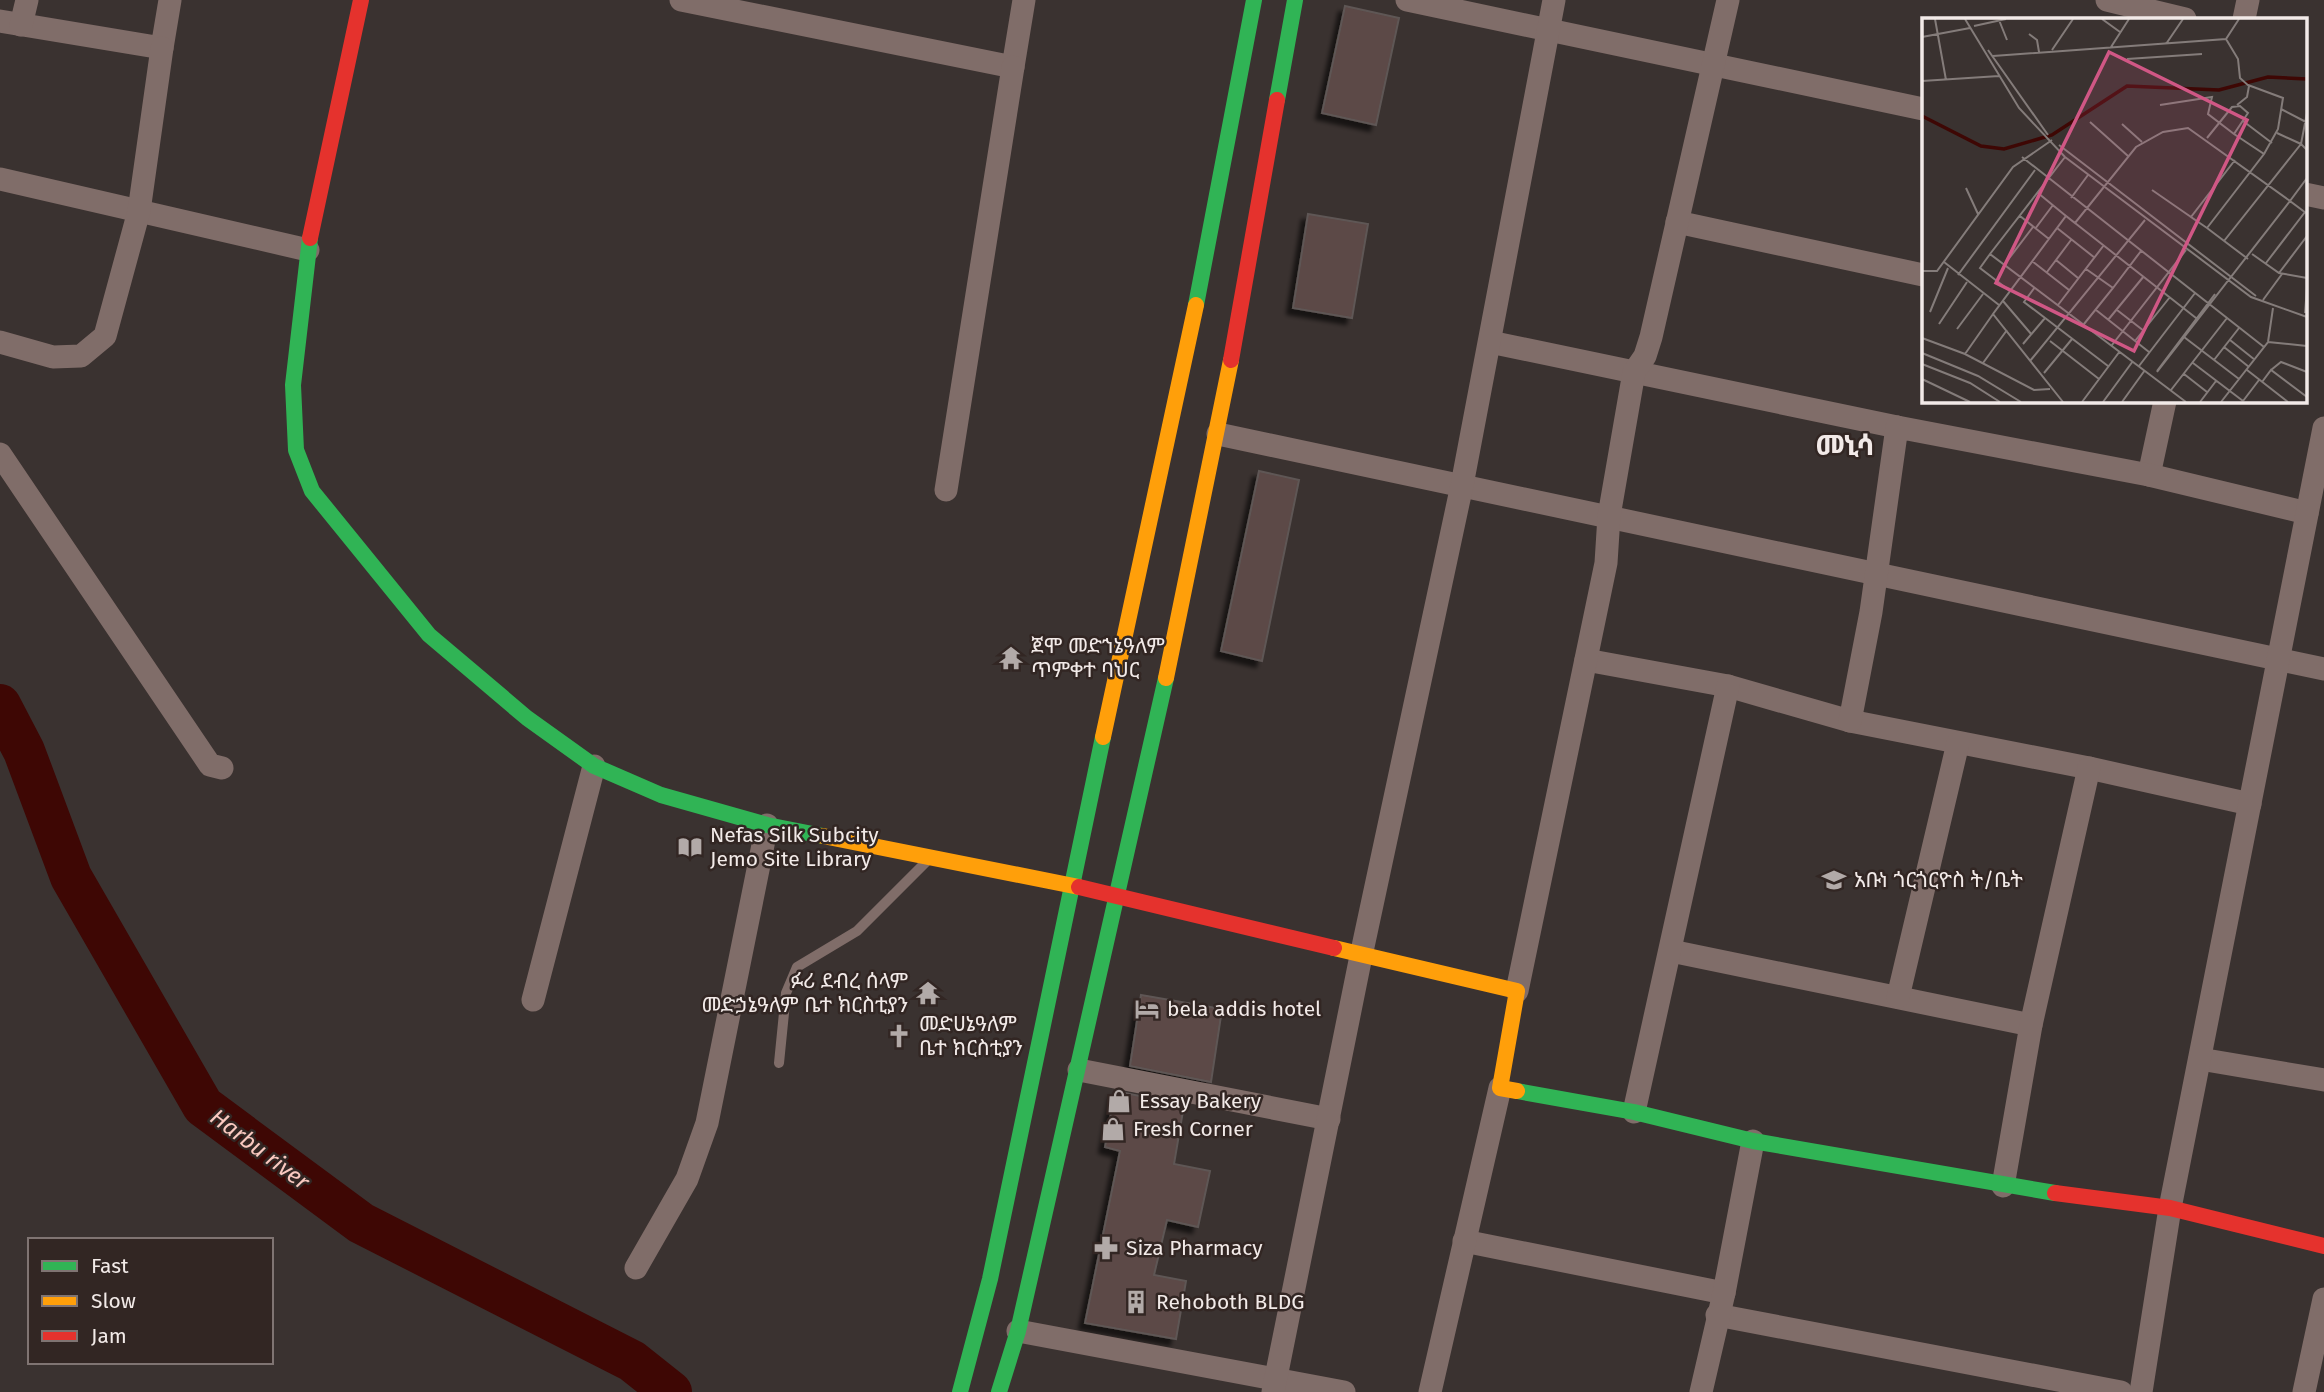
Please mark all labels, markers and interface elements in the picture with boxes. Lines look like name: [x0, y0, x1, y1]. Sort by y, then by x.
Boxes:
inset map: [1922, 18, 2306, 402]
district label: መኒሳ: [1816, 429, 1874, 462]
place label: ጀሞ መድኀኔዓለም ጥምቀተ ባህር: [1031, 633, 1165, 683]
temple icon: ጀሞ መድኀኔዓለም ጥምቀተ ባህር: [997, 644, 1025, 672]
place label: Nefas Silk Subcity Jemo Site Library: [710, 822, 879, 872]
library icon: Nefas Silk Subcity Jemo Site Library: [676, 833, 704, 861]
school or university icon: አቡነ ጎርጎርዮስ ት/ቤት: [1820, 866, 1848, 894]
place label: አቡነ ጎርጎርዮስ ት/ቤት: [1854, 867, 2023, 893]
place label: ፉሪ ደብረ ሰላም መድኃኔዓለም ቤተ ክርስቲያን: [701, 968, 908, 1018]
temple icon: ፉሪ ደብረ ሰላም መድኃኔዓለም ቤተ ክርስቲያን: [914, 979, 942, 1007]
hotel icon: bela addis hotel: [1133, 995, 1161, 1023]
place label: bela addis hotel: [1167, 996, 1321, 1022]
place label: መድሀኔዓለም ቤተ ክርስቲያን: [919, 1011, 1023, 1061]
church icon: መድሀኔዓለም ቤተ ክርስቲያን: [885, 1022, 913, 1050]
shop icon: Essay Bakery: [1105, 1087, 1133, 1115]
place label: Essay Bakery: [1139, 1088, 1262, 1114]
water label: Harbu river: [205, 1103, 316, 1196]
shop icon: Fresh Corner: [1099, 1115, 1127, 1143]
place label: Fresh Corner: [1133, 1116, 1253, 1142]
pharmacy icon: Siza Pharmacy: [1092, 1234, 1120, 1262]
place label: Siza Pharmacy: [1126, 1235, 1263, 1261]
legend: [28, 1238, 273, 1364]
text: Fast: [91, 1253, 129, 1279]
text: Slow: [91, 1288, 136, 1314]
building icon: Rehoboth BLDG: [1122, 1288, 1150, 1316]
place label: Rehoboth BLDG: [1156, 1289, 1305, 1315]
text: Jam: [91, 1323, 127, 1349]

